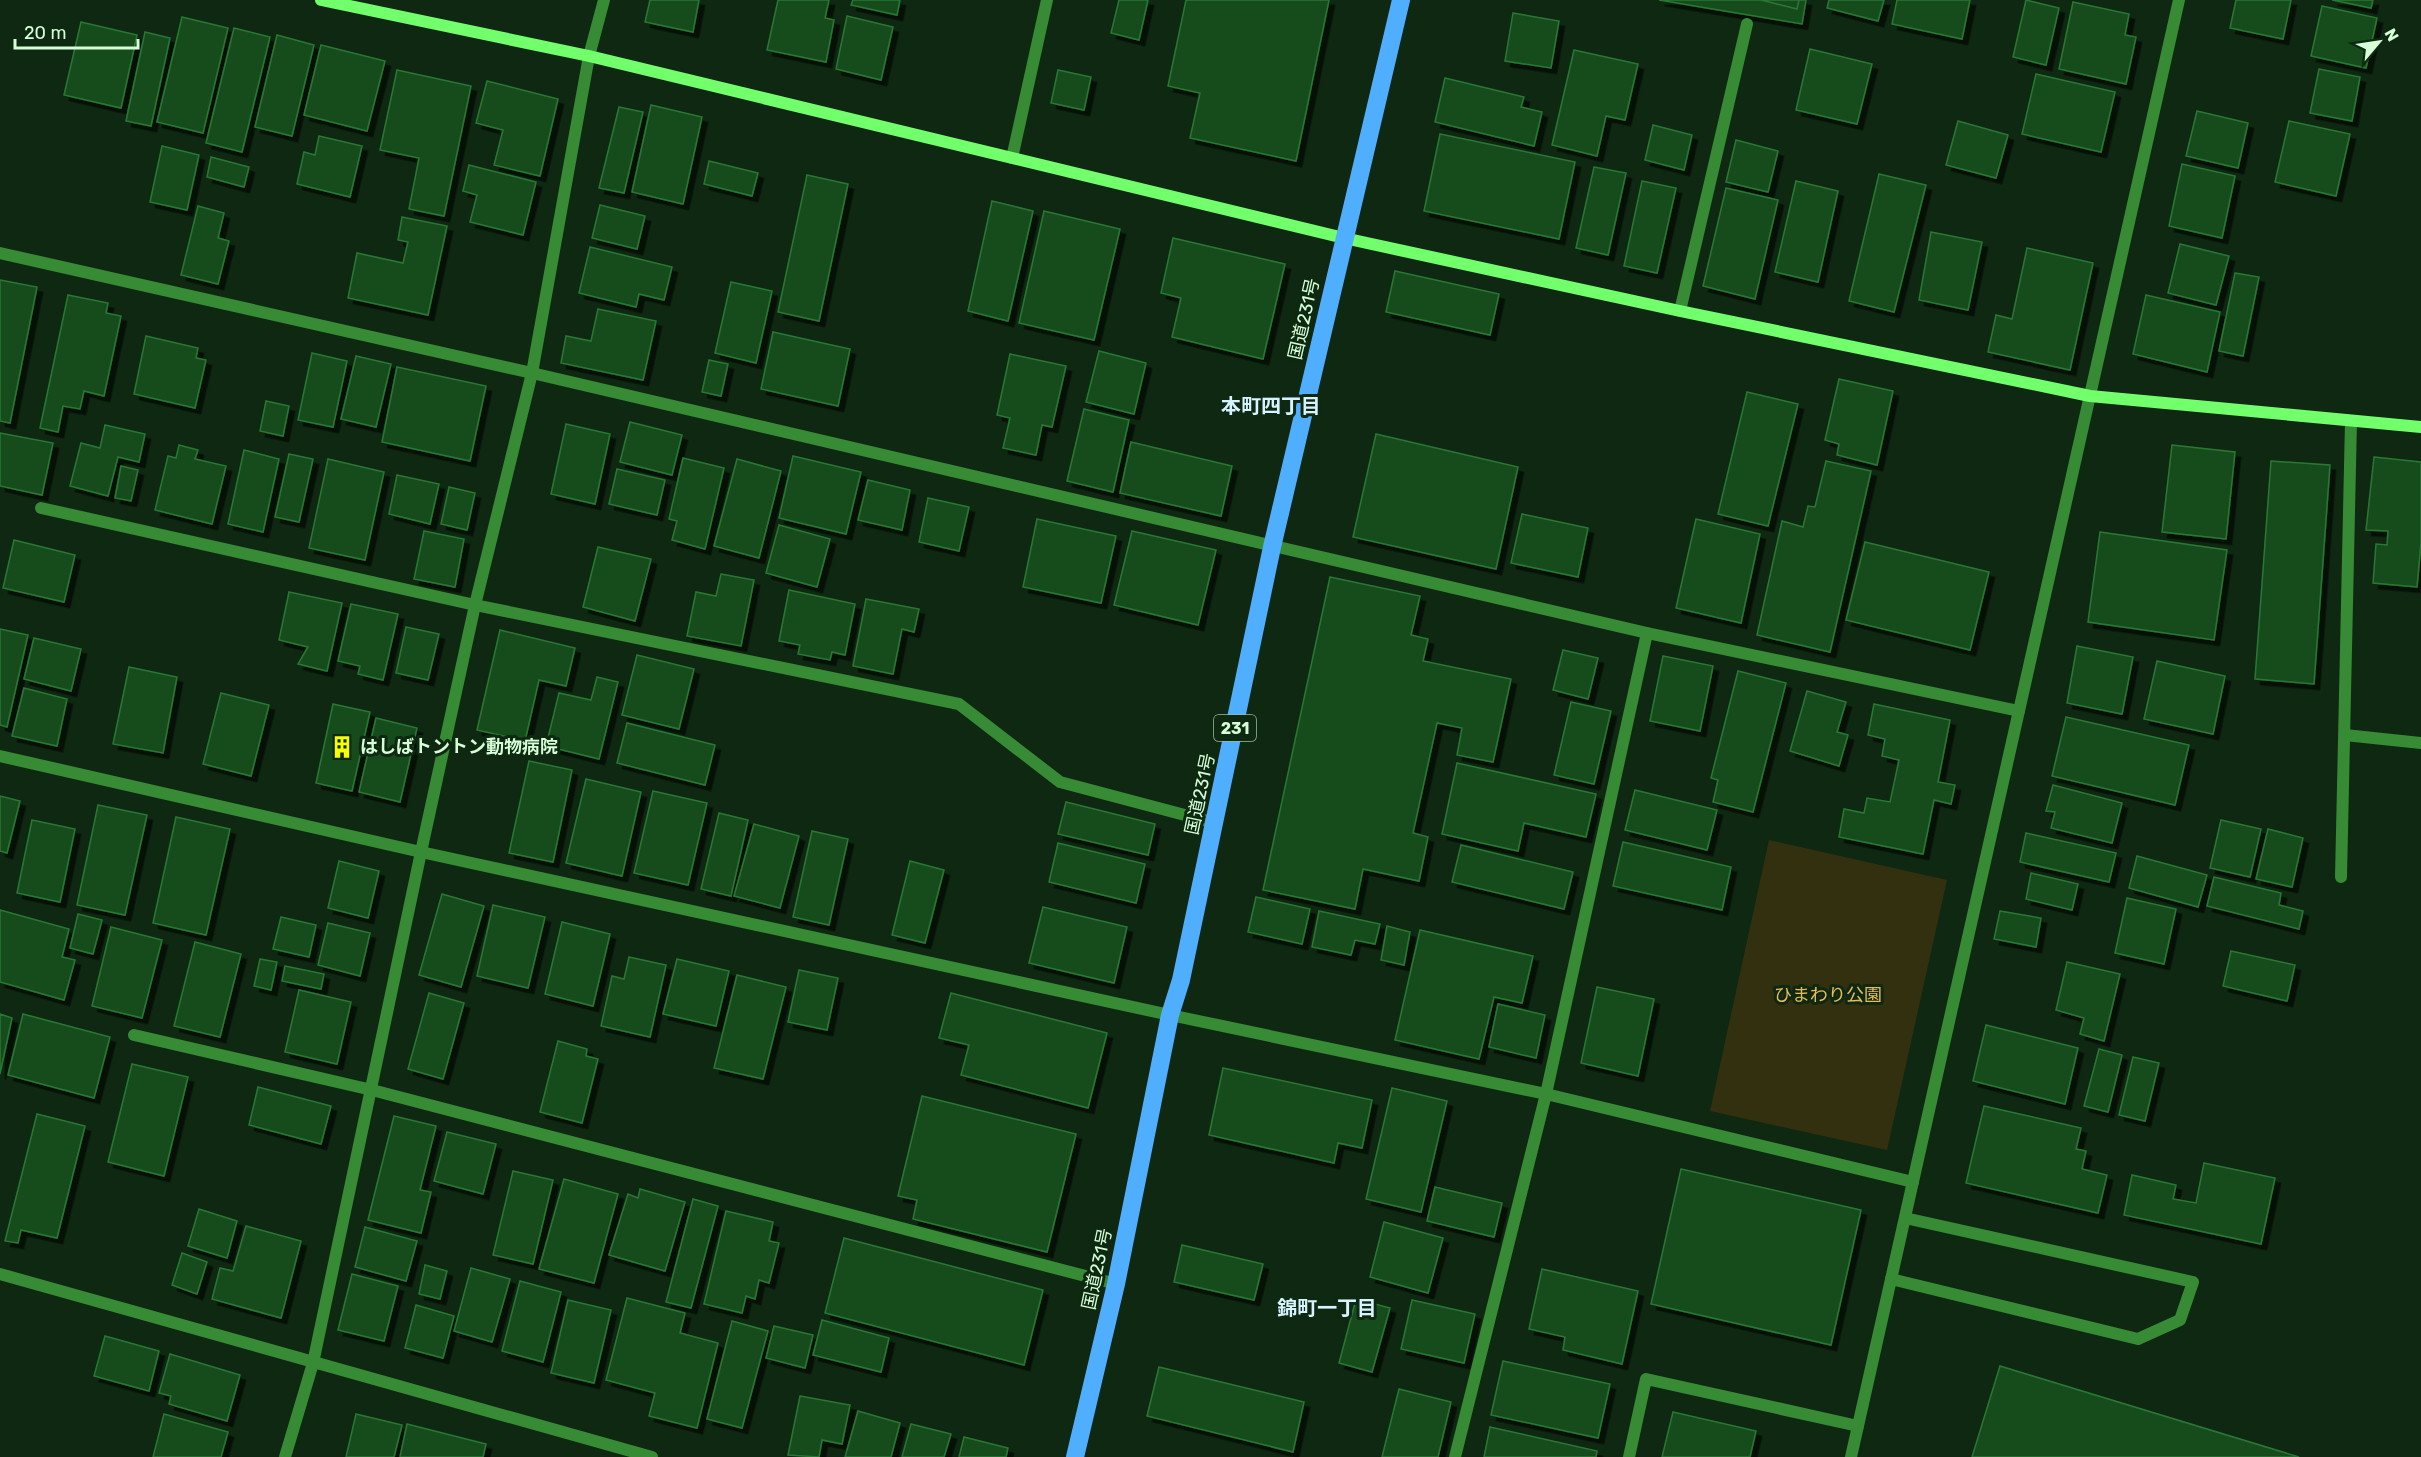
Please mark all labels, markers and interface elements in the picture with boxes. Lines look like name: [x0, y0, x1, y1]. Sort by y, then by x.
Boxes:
scale bar: [15, 12, 138, 50]
north arrow: [2349, 12, 2409, 72]
text: 20 m: [24, 22, 66, 44]
text: N: [2381, 25, 2403, 45]
street label: 国道231号: [1284, 276, 1324, 362]
district label: 本町四丁目: [1221, 394, 1321, 418]
road number: 231: [1214, 715, 1256, 741]
building icon: はしばトントン動物病院: [329, 734, 355, 760]
place label: はしばトントン動物病院: [360, 736, 558, 758]
street label: 国道231号: [1181, 751, 1219, 837]
park label: ひまわり公園: [1774, 984, 1882, 1006]
street label: 国道231号: [1078, 1226, 1116, 1312]
district label: 錦町一丁目: [1277, 1296, 1377, 1320]

